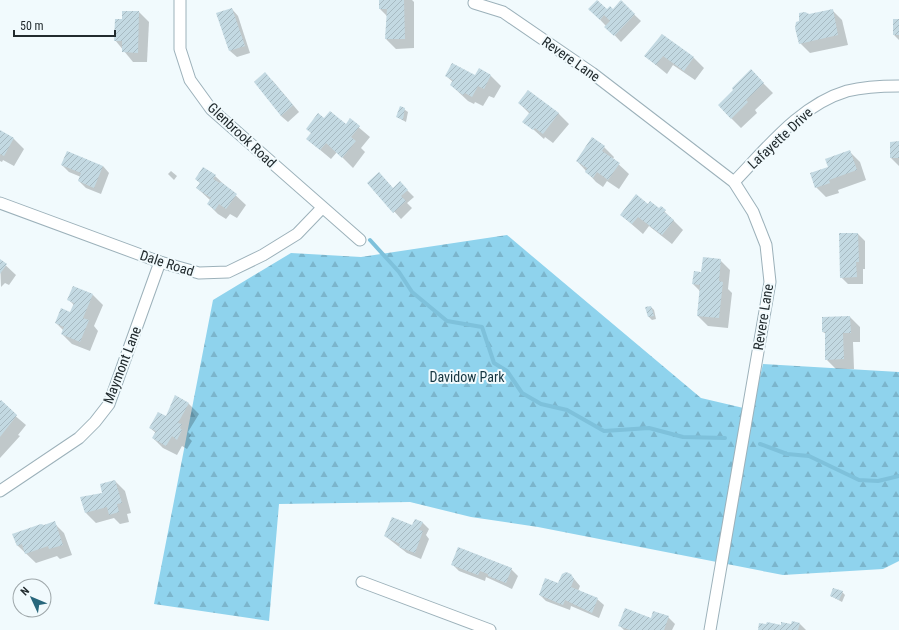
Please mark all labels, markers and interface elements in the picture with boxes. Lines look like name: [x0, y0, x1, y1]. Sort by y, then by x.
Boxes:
scale bar: [14, 12, 115, 38]
text: 50 m: [20, 19, 44, 33]
street label: Revere Lane: [539, 33, 603, 85]
street label: Glenbrook Road: [205, 99, 279, 171]
street label: Lafayette Drive: [744, 104, 816, 172]
street label: Dale Road: [138, 247, 196, 279]
street label: Revere Lane: [750, 282, 776, 351]
street label: Maymont Lane: [100, 324, 144, 406]
park label: Davidow Park: [429, 369, 505, 385]
north arrow: [12, 578, 52, 618]
text: N: [18, 584, 32, 598]

